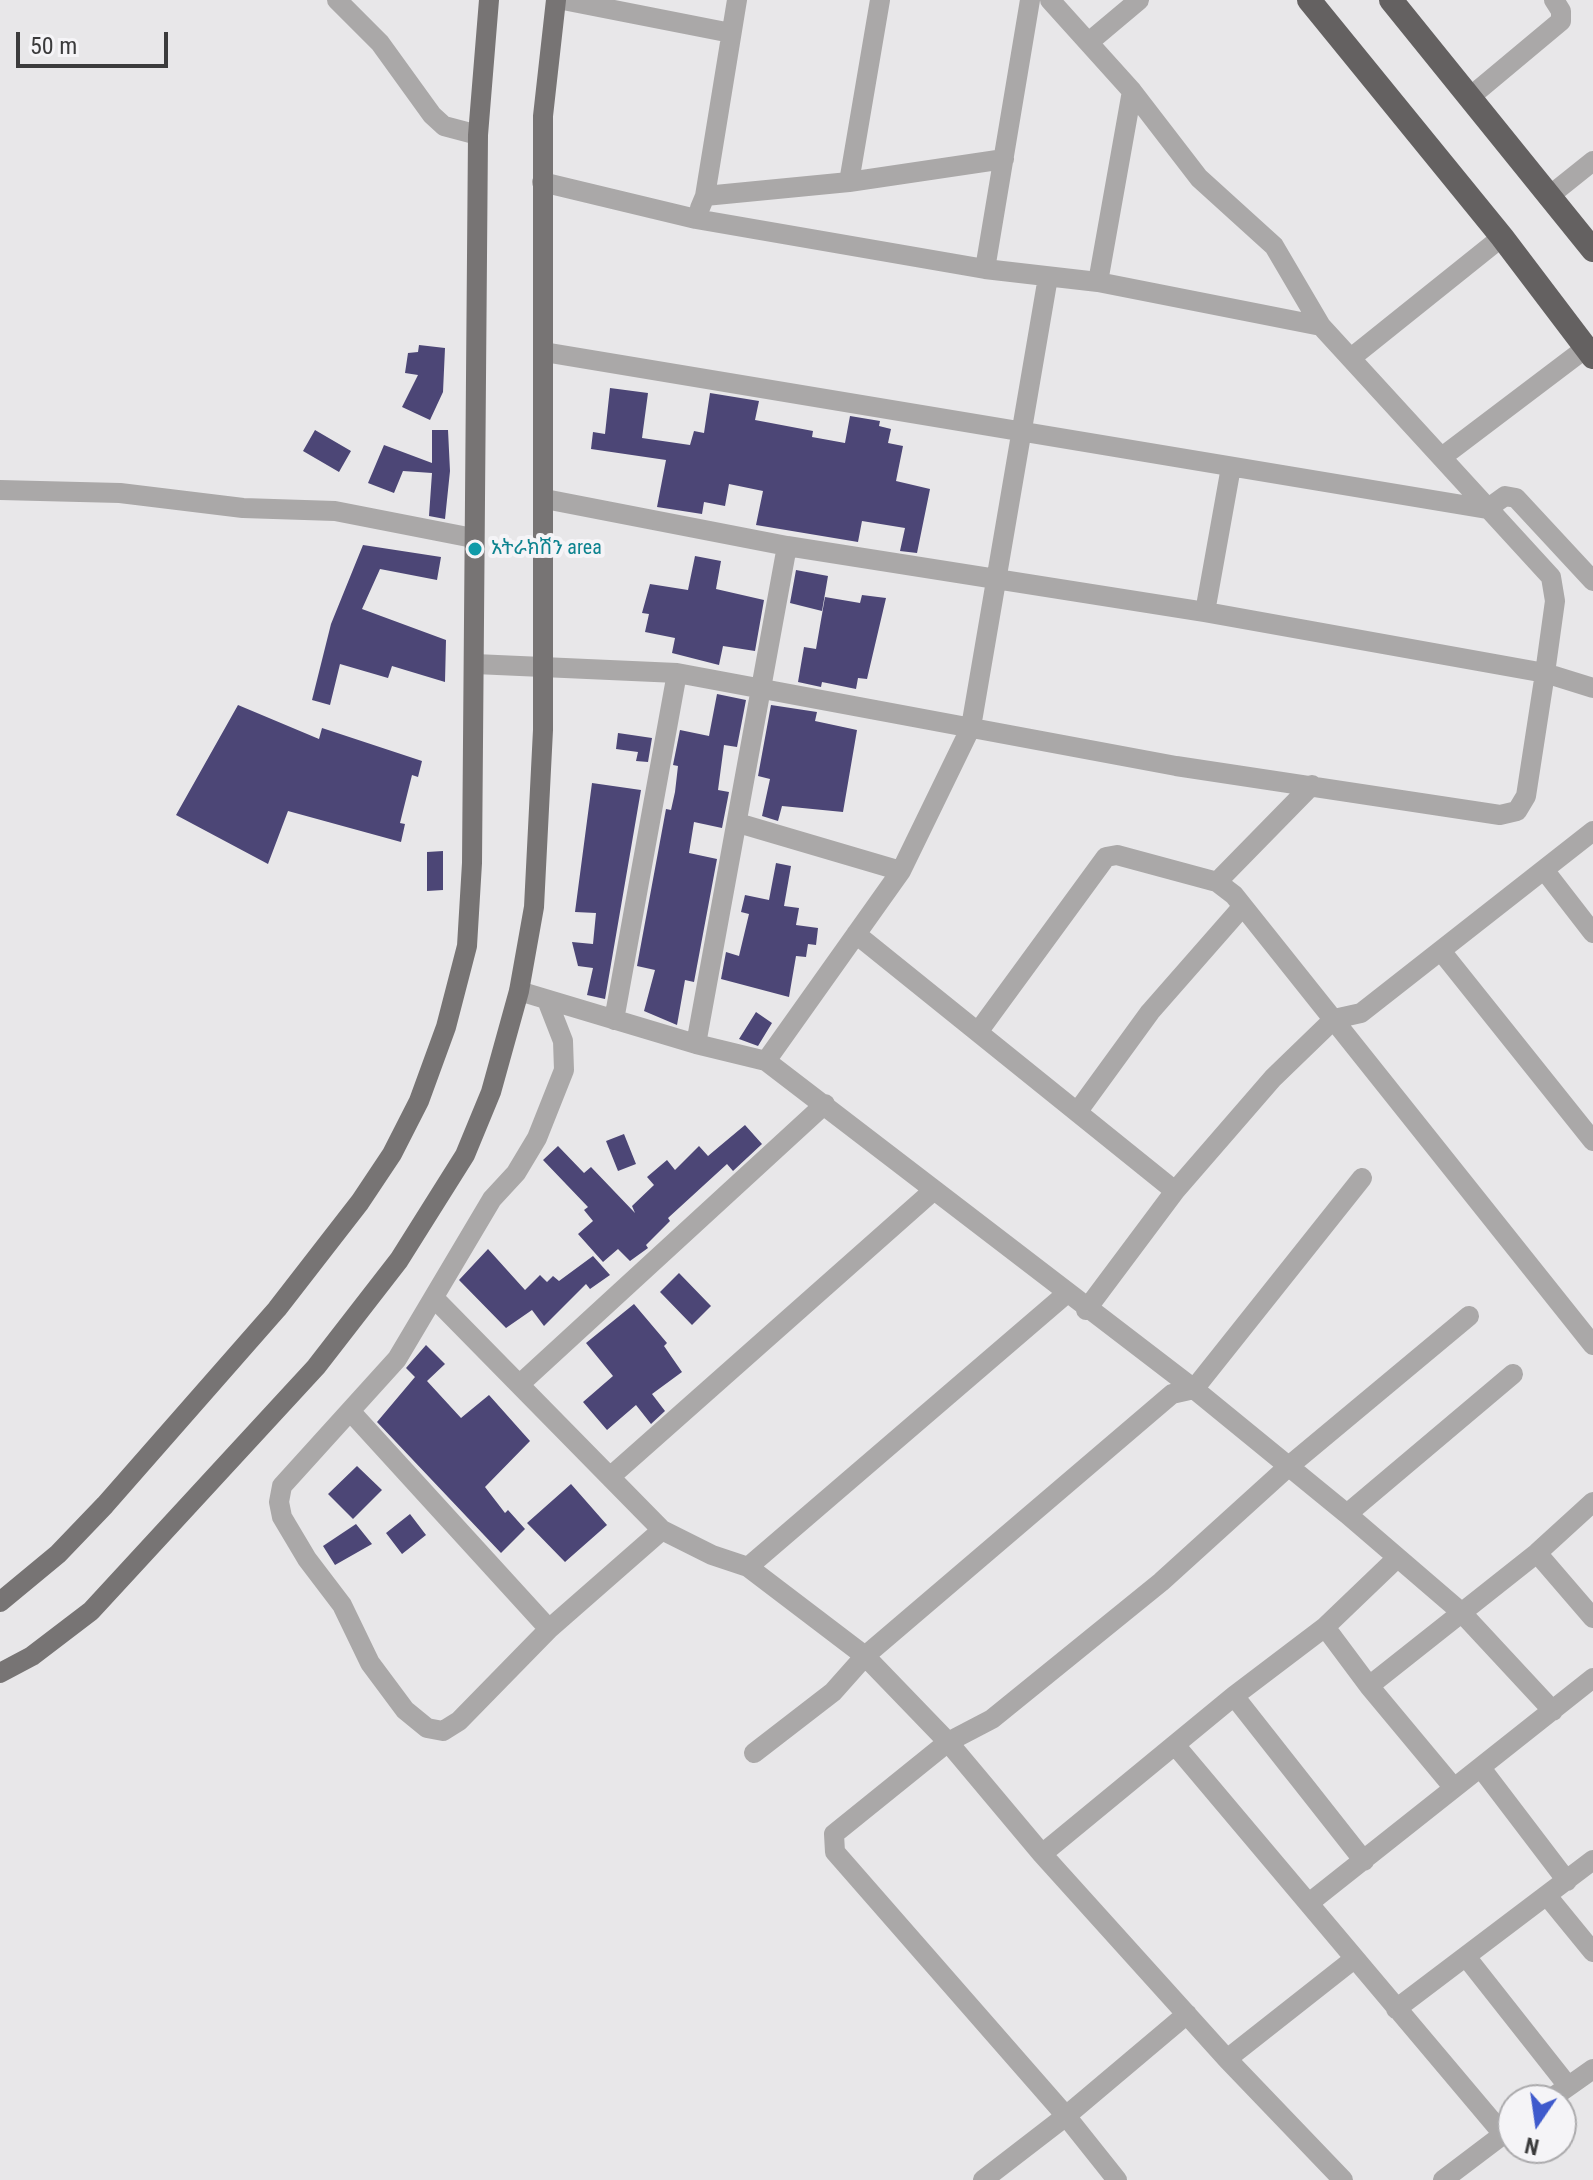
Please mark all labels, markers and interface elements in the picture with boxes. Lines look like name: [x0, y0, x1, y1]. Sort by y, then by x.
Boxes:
scale bar: [20, 16, 172, 66]
text: 50 m: [30, 32, 77, 60]
place label: አትራክሽን area: [491, 537, 602, 561]
marker: አትራክሽን area: [466, 540, 484, 558]
north arrow: [1497, 2084, 1577, 2164]
text: N: [1523, 2132, 1541, 2160]

